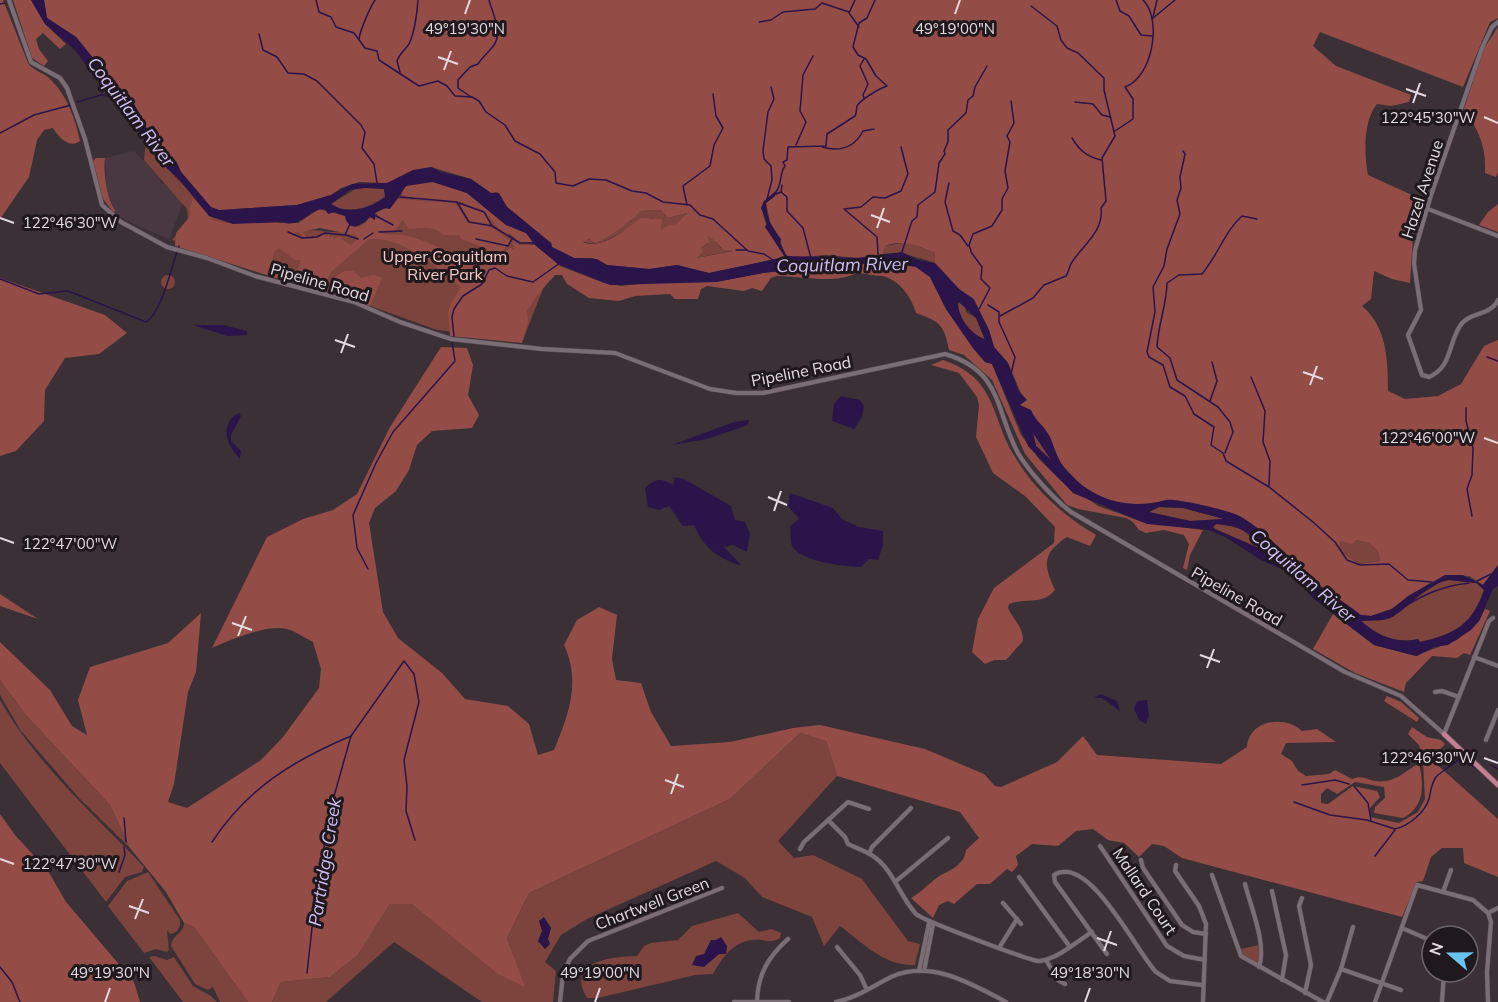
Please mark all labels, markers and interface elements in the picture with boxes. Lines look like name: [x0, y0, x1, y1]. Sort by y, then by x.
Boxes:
text: 49°19'30"N: [425, 19, 505, 38]
text: 49°19'00"N: [915, 19, 995, 38]
water label: Coquitlam River: [83, 52, 181, 172]
text: 122°45'30"W: [1381, 108, 1476, 127]
street label: Hazel Avenue: [1397, 137, 1447, 241]
text: 122°46'30"W: [23, 213, 118, 232]
park label: Upper Coquitlam River Park: [383, 246, 507, 284]
water label: Coquitlam River: [776, 252, 910, 277]
street label: Pipeline Road: [268, 258, 372, 306]
street label: Pipeline Road: [749, 351, 853, 391]
text: 122°46'00"W: [1381, 428, 1476, 447]
water label: Coquitlam River: [1246, 524, 1362, 628]
text: 122°47'00"W: [23, 534, 118, 553]
street label: Pipeline Road: [1188, 562, 1286, 630]
text: 122°46'30"W: [1381, 748, 1476, 767]
water label: Partridge Creek: [303, 795, 346, 928]
street label: Mallard Court: [1109, 844, 1182, 939]
text: 122°47'30"W: [23, 854, 118, 873]
street label: Chartwell Green: [592, 872, 712, 934]
north arrow: [1420, 924, 1480, 984]
text: N: [1424, 940, 1447, 958]
text: 49°19'30"N: [70, 963, 150, 982]
text: 49°19'00"N: [560, 963, 640, 982]
text: 49°18'30"N: [1050, 963, 1130, 982]

